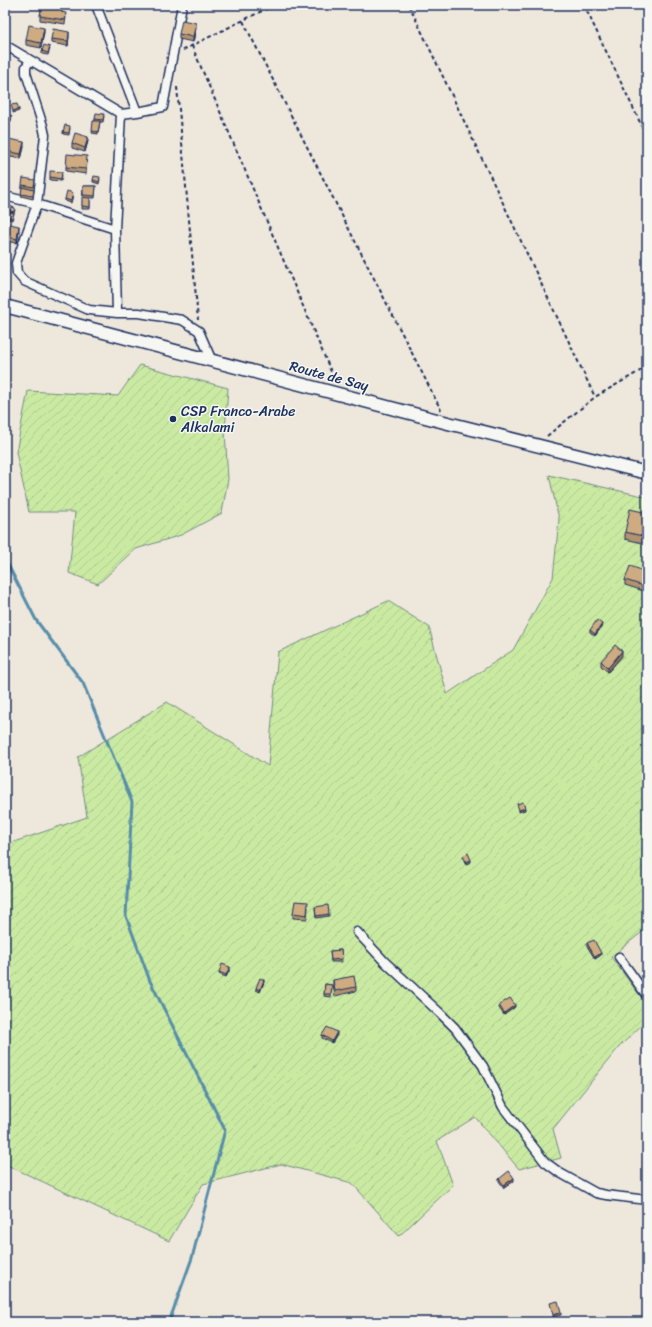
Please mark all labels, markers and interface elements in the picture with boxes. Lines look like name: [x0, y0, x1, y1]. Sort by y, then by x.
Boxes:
street label: Route de Say: [287, 353, 372, 399]
place label: CSP Franco-Arabe Alkalami: [180, 399, 295, 440]
marker: CSP Franco-Arabe Alkalami: [168, 414, 178, 424]

